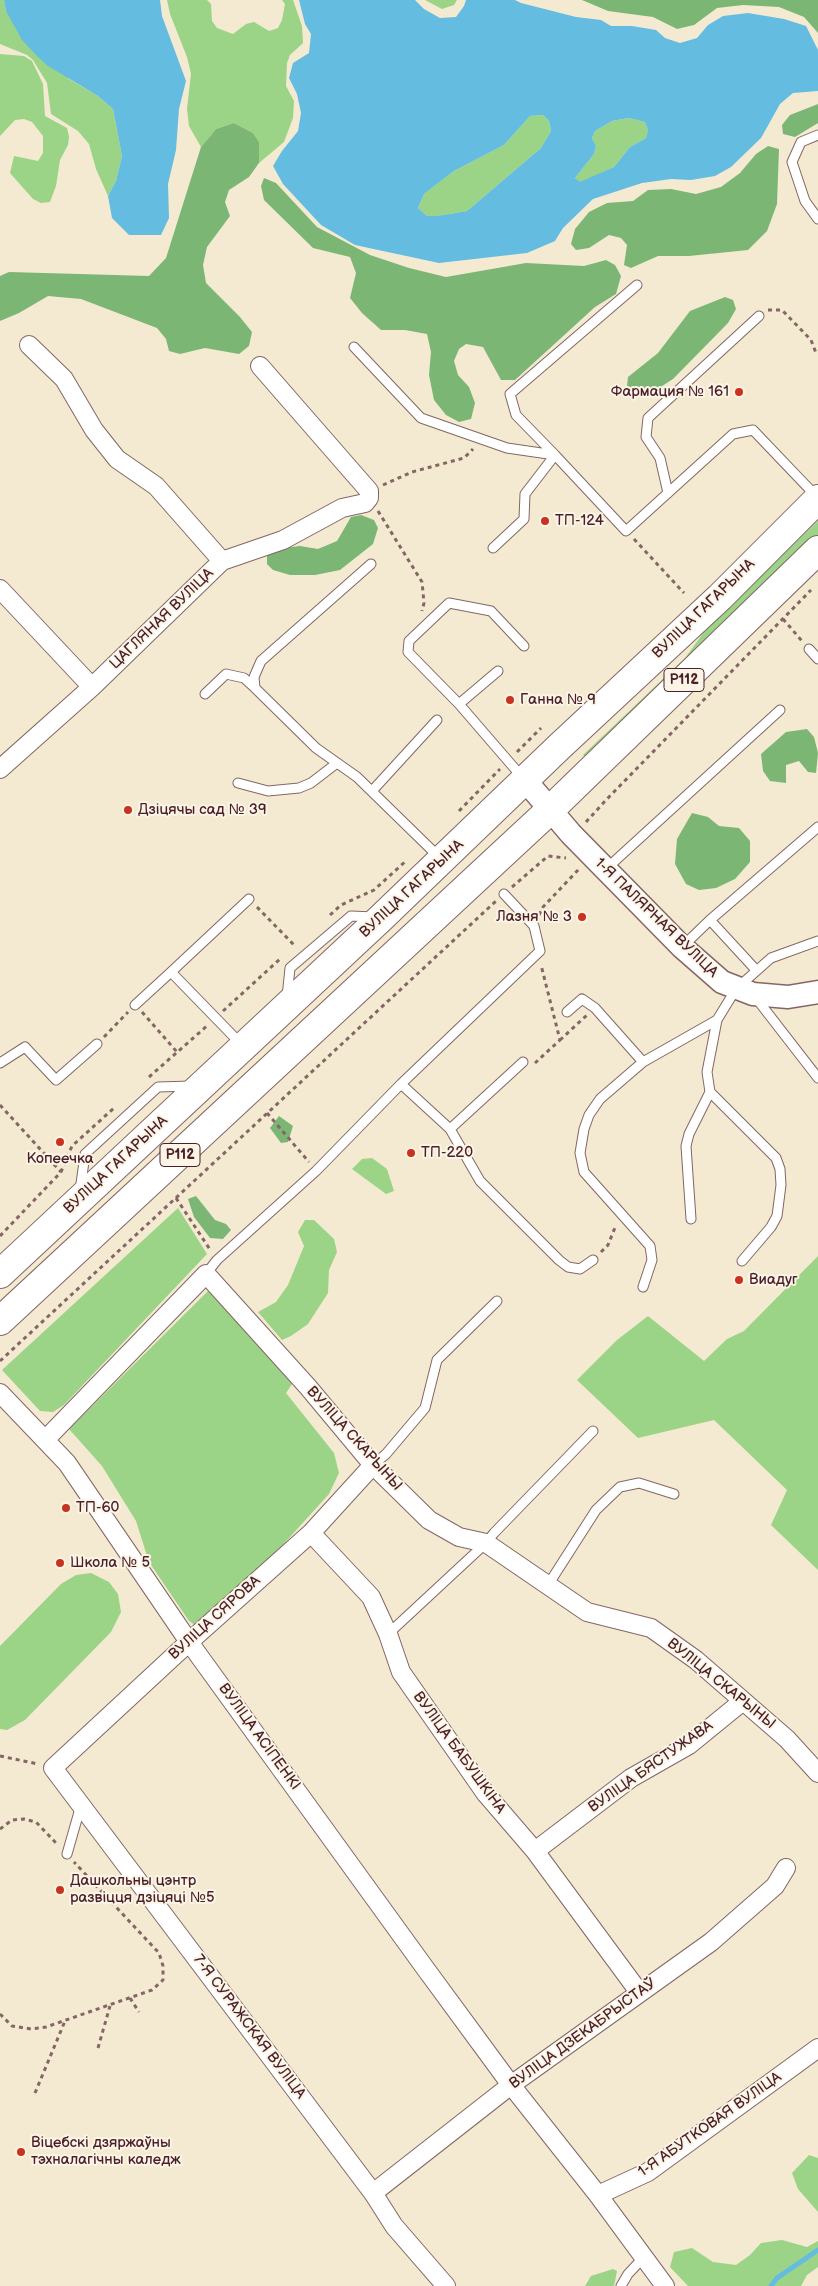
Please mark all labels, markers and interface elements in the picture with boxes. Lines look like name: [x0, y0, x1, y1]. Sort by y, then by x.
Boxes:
place label: Фармация № 161: [611, 383, 729, 401]
marker: Фармация № 161: [733, 386, 745, 398]
place label: ТП-124: [555, 512, 604, 530]
marker: ТП-124: [539, 515, 551, 527]
street label: ВУЛІЦА ГАГАРЫНА: [649, 555, 759, 663]
street label: ЦАГЛЯНАЯ ВУЛІЦА: [106, 565, 218, 673]
road number: Р112: [664, 668, 704, 692]
place label: Ганна № 9: [520, 691, 596, 709]
marker: Ганна № 9: [504, 694, 516, 706]
place label: Дзіцячы сад № 39: [138, 801, 267, 819]
marker: Дзіцячы сад № 39: [122, 804, 134, 816]
street label: ВУЛІЦА ГАГАРЫНА: [356, 836, 468, 942]
street label: 1-Я ПАЛЯРНАЯ ВУЛІЦА: [591, 854, 721, 982]
place label: Лазня № 3: [496, 908, 572, 926]
marker: Лазня № 3: [576, 911, 588, 923]
street label: ВУЛІЦА ГАГАРЫНА: [60, 1112, 172, 1218]
marker: Копеечка: [54, 1136, 66, 1148]
road number: Р112: [160, 1144, 200, 1166]
place label: ТП-220: [421, 1144, 473, 1162]
marker: ТП-220: [405, 1147, 417, 1159]
place label: Копеечка: [26, 1150, 94, 1168]
place label: Виадуг: [749, 1271, 798, 1289]
marker: Виадуг: [733, 1274, 745, 1286]
street label: ВУЛІЦА СКАРЫНЫ: [302, 1383, 406, 1495]
place label: ТП-60: [76, 1499, 119, 1517]
marker: ТП-60: [60, 1502, 72, 1514]
place label: Школа № 5: [70, 1554, 150, 1572]
marker: Школа № 5: [54, 1557, 66, 1569]
street label: ВУЛІЦА СЯРОВА: [165, 1572, 265, 1664]
street label: ВУЛІЦА СКАРЫНЫ: [663, 1635, 779, 1733]
street label: ВУЛІЦА АСІПЕНКІ: [214, 1680, 304, 1794]
street label: ВУЛІЦА БАБУШКІНА: [409, 1689, 509, 1817]
street label: ВУЛІЦА БЯСТУЖАВА: [585, 1717, 717, 1817]
place label: Дашкольны цэнтр развіцця дзіцяці №5: [70, 1872, 215, 1907]
marker: Дашкольны цэнтр развіцця дзіцяці №5: [54, 1884, 66, 1896]
street label: 7-Я СУРАЖСКАЯ ВУЛІЦА: [189, 1951, 309, 2103]
street label: ВУЛІЦА ДЗЕКАБРЫСТАЎ: [506, 1975, 660, 2093]
street label: 1-Я АБУТКОВАЯ ВУЛІЦА: [635, 2069, 785, 2181]
place label: Віцебскі дзяржаўны тэхналагічны каледж: [31, 2134, 181, 2169]
marker: Віцебскі дзяржаўны тэхналагічны каледж: [15, 2146, 27, 2158]

